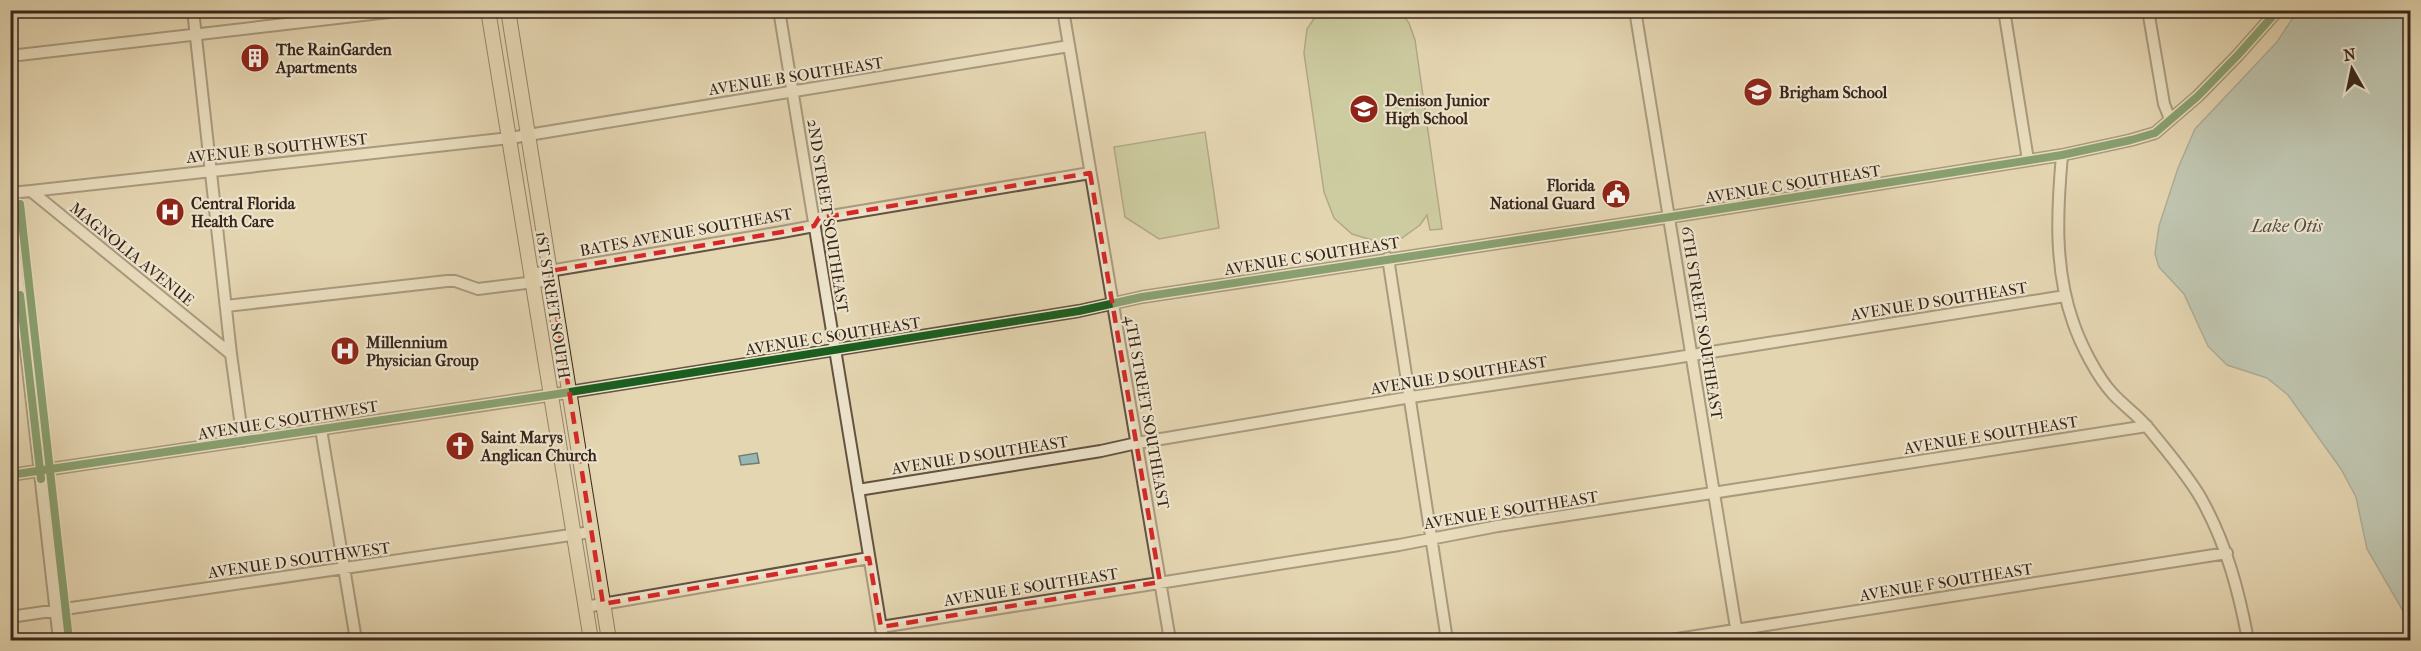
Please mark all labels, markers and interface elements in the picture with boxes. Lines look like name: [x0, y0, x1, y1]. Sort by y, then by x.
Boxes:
north arrow: [2322, 39, 2382, 99]
place label: The RainGarden Apartments: [275, 40, 393, 78]
building icon: The RainGarden Apartments: [239, 42, 271, 74]
text: N: [2342, 44, 2358, 65]
street label: AVENUE B SOUTHEAST: [706, 53, 885, 99]
school or university icon: Brigham School: [1742, 76, 1774, 108]
place label: Brigham School: [1779, 83, 1888, 103]
place label: Denison Junior High School: [1385, 91, 1490, 129]
school or university icon: Denison Junior High School: [1348, 93, 1380, 125]
street label: 2ND STREET SOUTHEAST: [803, 118, 853, 315]
street label: AVENUE B SOUTHWEST: [184, 129, 369, 167]
street label: AVENUE C SOUTHEAST: [1703, 161, 1882, 207]
place label: Florida National Guard: [1490, 176, 1596, 213]
public building icon: Florida National Guard: [1600, 178, 1632, 210]
place label: Central Florida Health Care: [191, 194, 296, 231]
hospital icon: Central Florida Health Care: [154, 196, 186, 228]
street label: MAGNOLIA AVENUE: [66, 198, 198, 310]
street label: BATES AVENUE SOUTHEAST: [578, 204, 794, 260]
water label: Lake Otis: [2249, 216, 2323, 237]
street label: 6TH STREET SOUTHEAST: [1677, 225, 1727, 421]
street label: 1ST STREET SOUTH: [532, 230, 574, 380]
street label: AVENUE C SOUTHEAST: [1222, 233, 1401, 279]
street label: AVENUE D SOUTHEAST: [1848, 278, 2029, 325]
street label: AVENUE C SOUTHEAST: [743, 313, 922, 359]
street label: 4TH STREET SOUTHEAST: [1121, 314, 1173, 511]
place label: Millennium Physician Group: [365, 333, 479, 371]
hospital icon: Millennium Physician Group: [329, 335, 361, 367]
street label: AVENUE D SOUTHEAST: [1368, 352, 1549, 399]
street label: AVENUE C SOUTHWEST: [195, 396, 380, 444]
street label: AVENUE E SOUTHEAST: [1901, 412, 2080, 458]
place label: Saint Marys Anglican Church: [480, 428, 598, 466]
church icon: Saint Marys Anglican Church: [444, 430, 476, 462]
street label: AVENUE D SOUTHEAST: [889, 432, 1070, 479]
street label: AVENUE E SOUTHEAST: [1421, 487, 1600, 533]
street label: AVENUE D SOUTHWEST: [206, 538, 392, 582]
street label: AVENUE F SOUTHEAST: [1857, 559, 2034, 605]
street label: AVENUE E SOUTHEAST: [941, 564, 1120, 610]

